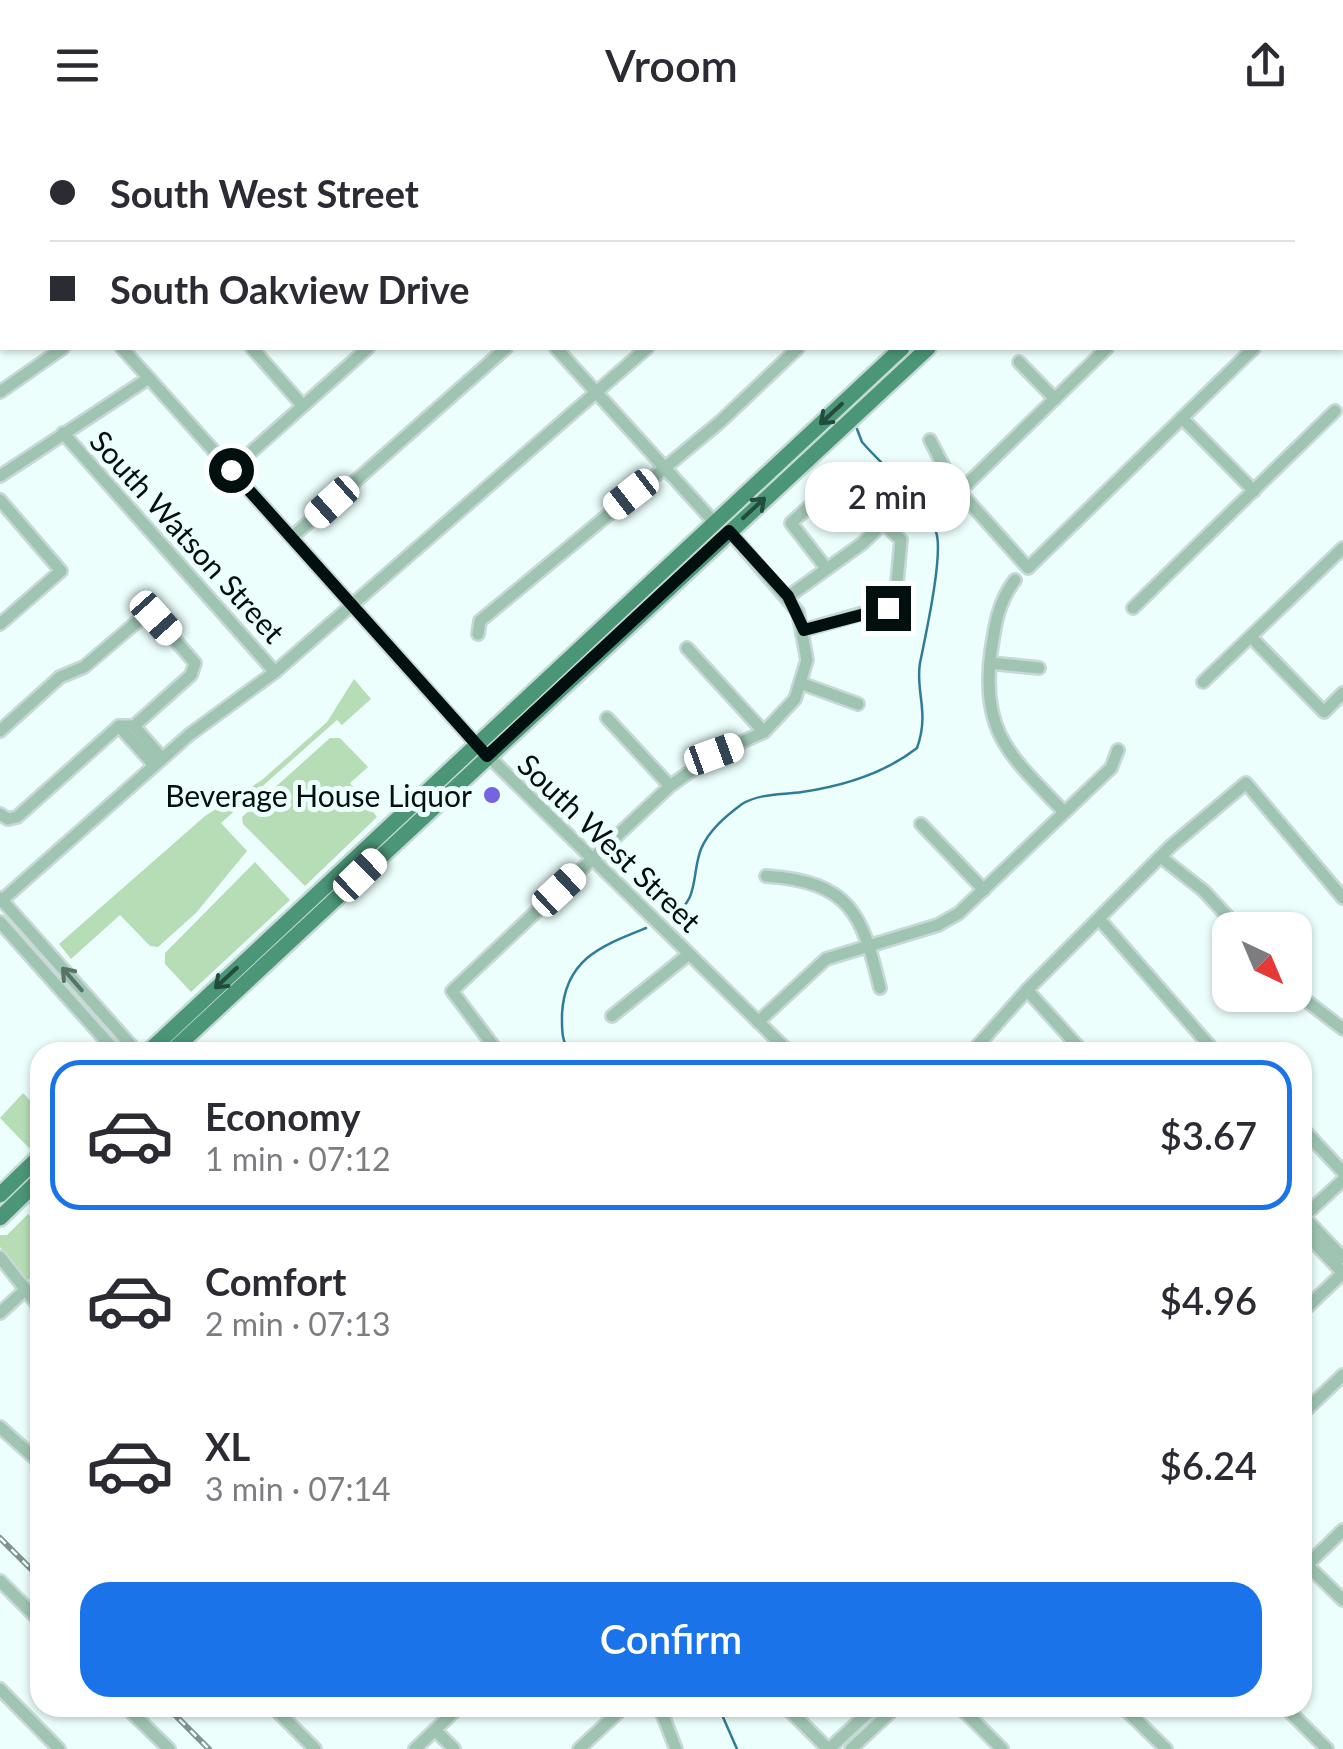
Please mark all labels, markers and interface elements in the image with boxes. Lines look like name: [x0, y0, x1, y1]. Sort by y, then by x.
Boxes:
icon: menu: [50, 38, 105, 93]
text: Vroom: [605, 38, 738, 92]
icon: share: [1238, 38, 1293, 93]
text: South West Street: [110, 170, 419, 216]
text: South Oakview Drive: [110, 266, 470, 312]
one-way arrow: [819, 402, 844, 425]
street label: South Watson Street: [83, 423, 293, 650]
route start: [209, 448, 254, 493]
callout: 2 min: [806, 463, 970, 533]
car: [598, 464, 664, 524]
car: [300, 471, 364, 533]
text: 2 min: [848, 477, 927, 516]
one-way arrow: [741, 496, 765, 520]
car: [125, 586, 187, 650]
route end: [866, 586, 911, 631]
car: [681, 730, 747, 778]
street label: South West Street: [511, 746, 709, 939]
place label: Beverage House Liquor: [165, 777, 472, 813]
marker: Beverage House Liquor: [481, 784, 503, 806]
car: [328, 843, 392, 907]
car: [527, 859, 591, 921]
north arrow: [1212, 912, 1312, 1012]
map controls: [1212, 912, 1312, 1012]
one-way arrow: [215, 966, 239, 990]
one-way arrow: [61, 967, 84, 992]
icon: car: [85, 1090, 175, 1180]
text: Economy: [205, 1093, 360, 1139]
text: $3.67: [1160, 1112, 1257, 1158]
text: 1 min · 07:12: [205, 1139, 391, 1178]
icon: car: [85, 1255, 175, 1345]
text: Comfort: [205, 1258, 346, 1304]
text: $4.96: [1160, 1277, 1257, 1323]
text: 2 min · 07:13: [205, 1304, 391, 1343]
icon: car: [85, 1420, 175, 1510]
text: XL: [205, 1423, 250, 1469]
text: $6.24: [1160, 1442, 1257, 1488]
text: 3 min · 07:14: [205, 1469, 391, 1508]
button: Confirm: [80, 1582, 1262, 1697]

